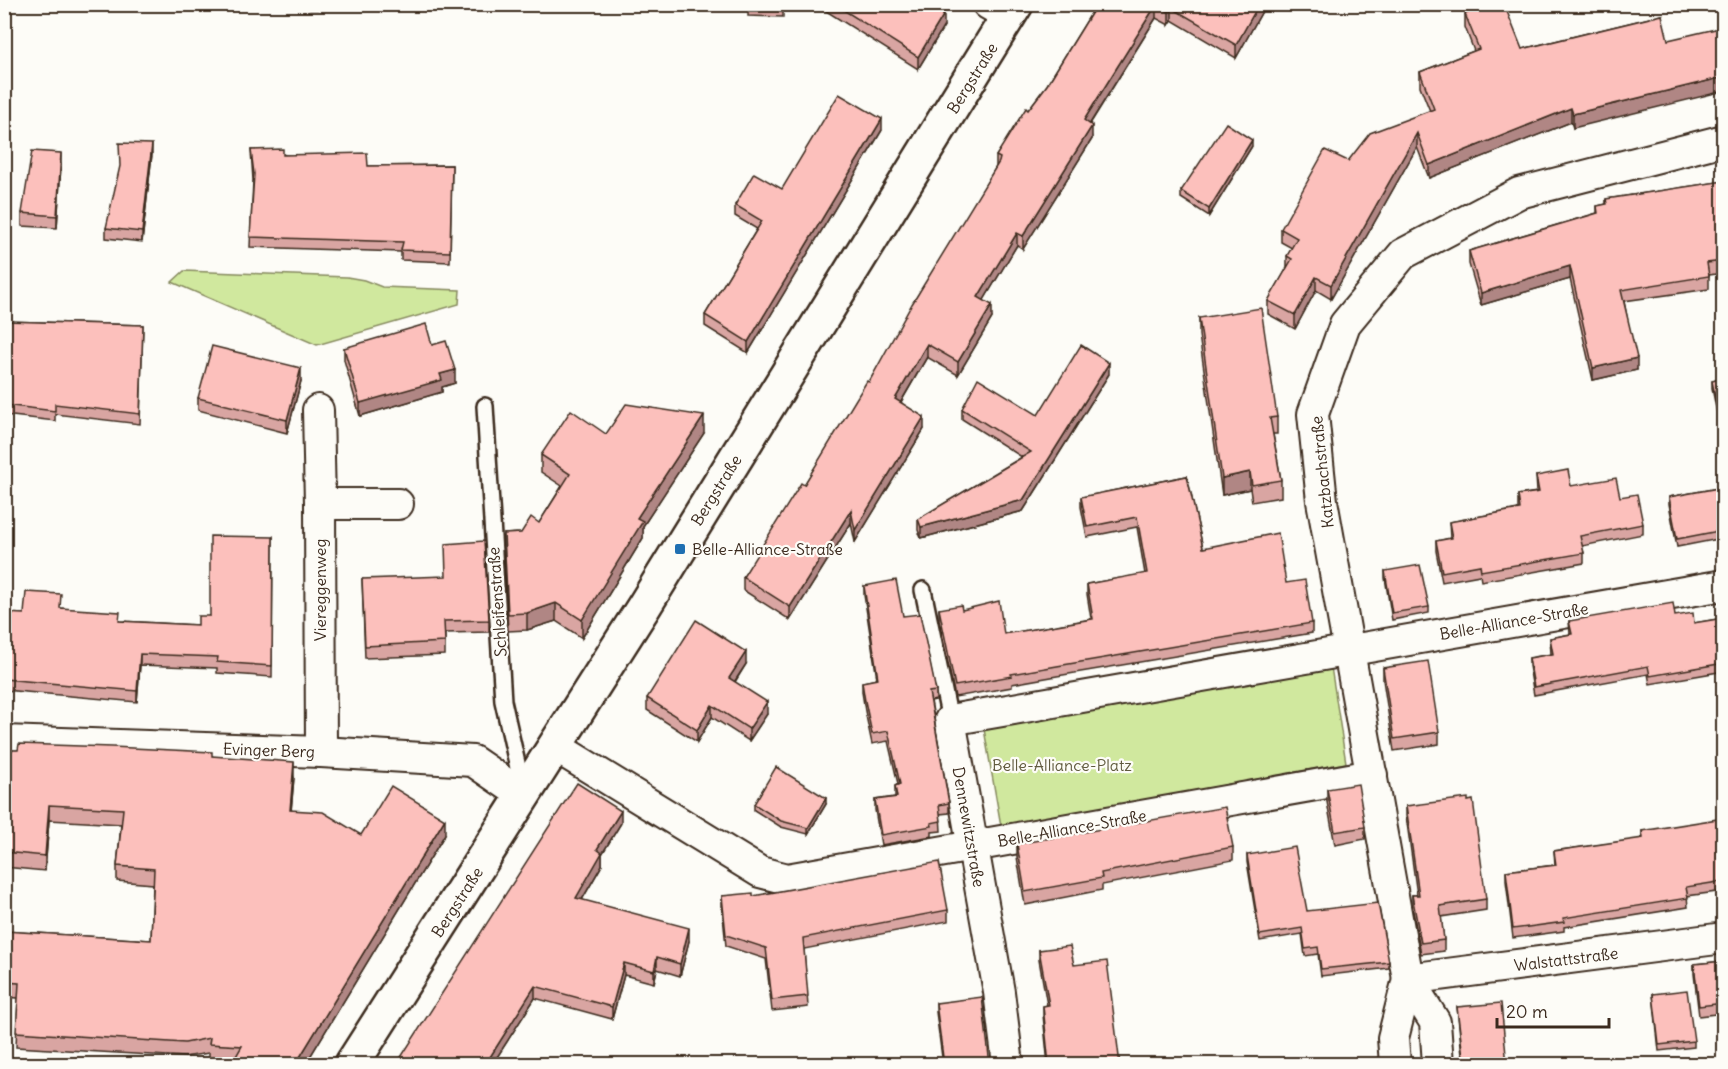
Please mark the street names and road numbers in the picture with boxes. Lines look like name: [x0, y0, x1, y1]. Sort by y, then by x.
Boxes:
street label: Bergstraße: [942, 39, 1002, 117]
street label: Katzbachstraße: [1306, 415, 1338, 529]
street label: Bergstraße: [686, 451, 746, 529]
street label: Viereggenweg: [310, 539, 330, 641]
street label: Schleifenstraße: [483, 546, 511, 658]
street label: Belle-Alliance-Straße: [1438, 598, 1590, 644]
street label: Evinger Berg: [223, 738, 315, 762]
street label: Dennewitzstraße: [949, 765, 989, 889]
street label: Belle-Alliance-Straße: [996, 805, 1148, 851]
street label: Bergstraße: [427, 863, 487, 941]
street label: Walstattstraße: [1513, 943, 1619, 975]

